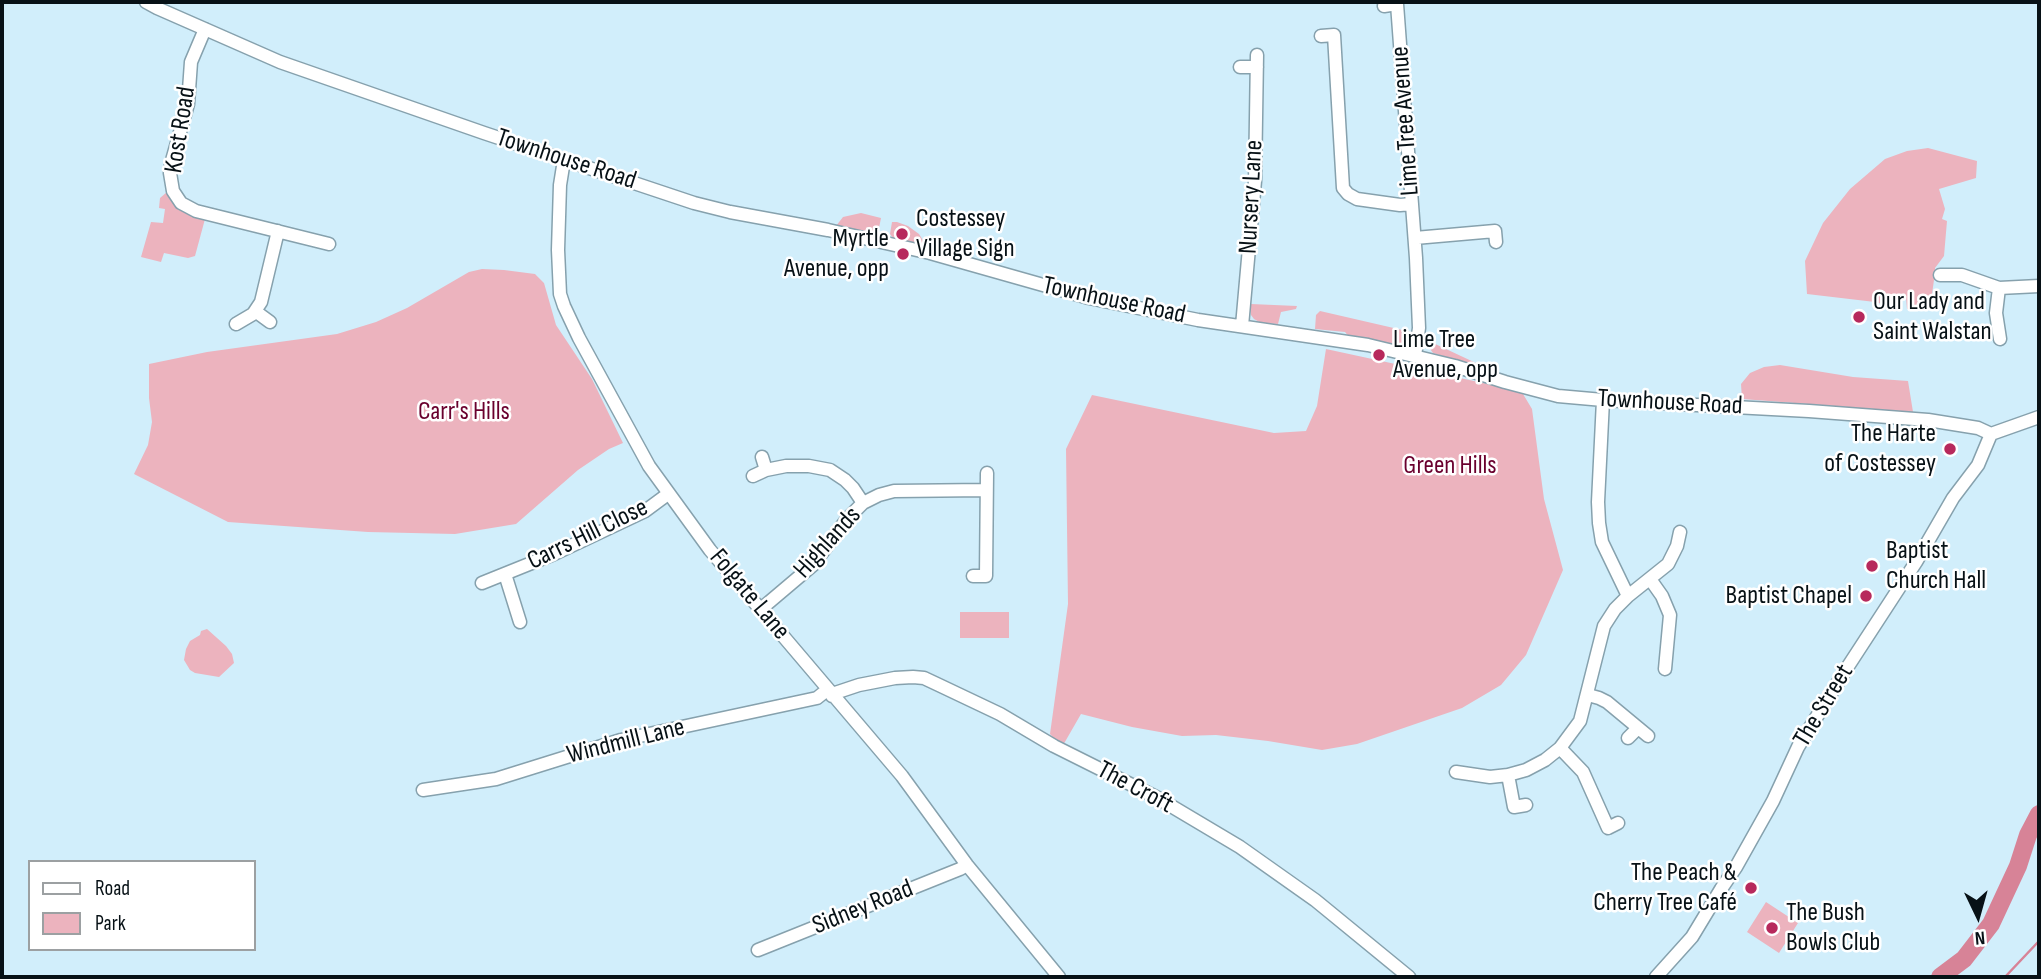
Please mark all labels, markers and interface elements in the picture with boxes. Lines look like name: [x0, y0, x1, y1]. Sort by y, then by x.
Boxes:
street label: Lime Tree Avenue: [1385, 45, 1427, 197]
street label: Kost Road: [159, 85, 203, 175]
street label: Townhouse Road: [492, 123, 640, 197]
street label: Nursery Lane: [1233, 139, 1271, 255]
place label: Costessey Village Sign: [916, 203, 1015, 264]
place label: Myrtle Avenue, opp: [784, 223, 889, 284]
marker: Costessey Village Sign: [894, 226, 910, 242]
marker: Myrtle Avenue, opp: [895, 246, 911, 262]
street label: Townhouse Road: [1040, 271, 1188, 331]
place label: Our Lady and Saint Walstan: [1873, 286, 1992, 348]
marker: Our Lady and Saint Walstan: [1851, 309, 1867, 325]
place label: Lime Tree Avenue, opp: [1393, 324, 1498, 386]
marker: Lime Tree Avenue, opp: [1371, 347, 1387, 363]
street label: Townhouse Road: [1597, 384, 1743, 422]
park label: Carr's Hills: [418, 396, 510, 428]
place label: The Harte of Costessey: [1824, 418, 1936, 480]
marker: The Harte of Costessey: [1942, 441, 1958, 457]
park label: Green Hills: [1403, 450, 1497, 482]
street label: Carrs Hill Close: [523, 492, 653, 578]
street label: Highlands: [788, 501, 868, 585]
place label: Baptist Church Hall: [1886, 535, 1986, 596]
street label: Folgate Lane: [702, 543, 796, 647]
marker: Baptist Church Hall: [1864, 558, 1880, 574]
place label: Baptist Chapel: [1726, 580, 1852, 612]
marker: Baptist Chapel: [1858, 588, 1874, 604]
street label: The Street: [1787, 659, 1861, 753]
street label: Windmill Lane: [564, 712, 688, 772]
street label: The Croft: [1092, 755, 1178, 821]
place label: The Peach & Cherry Tree Café: [1593, 857, 1737, 918]
legend: [28, 860, 256, 951]
street label: Sidney Road: [808, 874, 918, 942]
text: Road: [95, 876, 130, 901]
marker: The Peach & Cherry Tree Café: [1743, 880, 1759, 896]
north arrow: [1943, 881, 2013, 951]
place label: The Bush Bowls Club: [1786, 897, 1880, 958]
text: Park: [95, 911, 126, 936]
marker: The Bush Bowls Club: [1764, 920, 1780, 936]
text: N: [1974, 926, 1986, 949]

